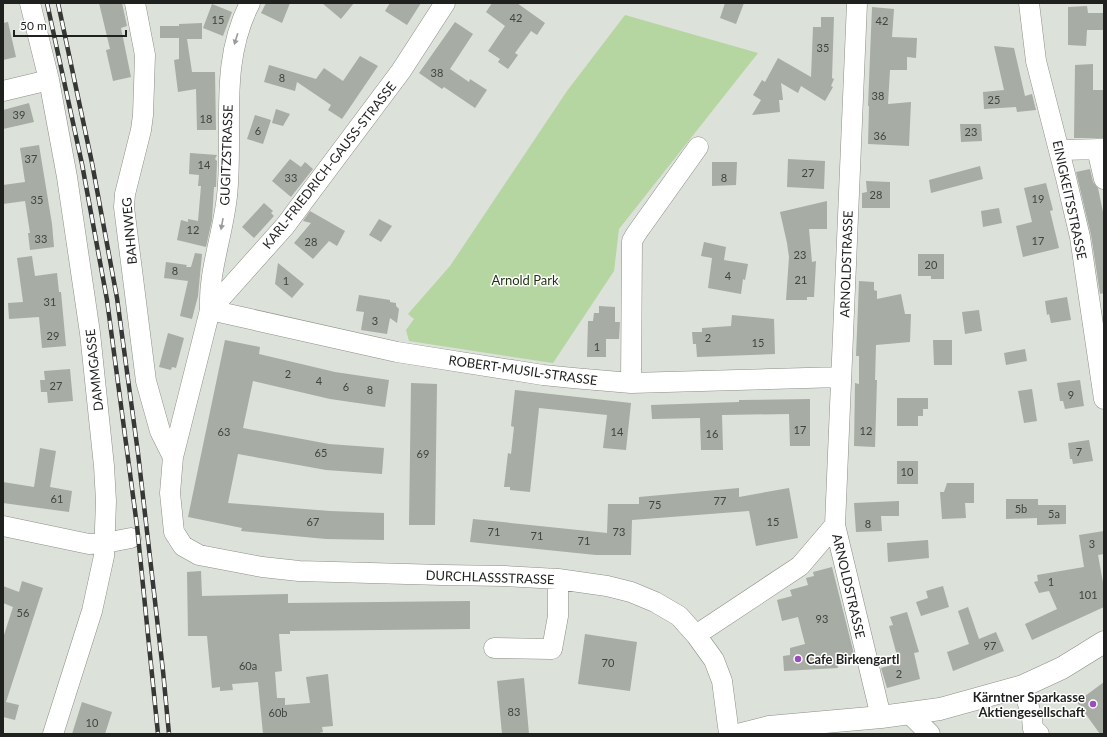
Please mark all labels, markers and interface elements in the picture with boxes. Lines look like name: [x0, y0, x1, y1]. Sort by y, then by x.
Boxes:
house number: 42: [510, 11, 522, 24]
scale bar: [14, 12, 126, 38]
house number: 15: [212, 13, 224, 26]
house number: 42: [876, 14, 888, 27]
text: 50 m: [20, 18, 47, 33]
one-way arrow: [233, 34, 239, 46]
house number: 35: [817, 41, 829, 54]
house number: 38: [431, 66, 443, 79]
house number: 8: [279, 71, 285, 84]
street label: KARL-FRIEDRICH-GAUSS-STRASSE: [259, 78, 399, 252]
house number: 38: [872, 89, 884, 102]
house number: 25: [988, 93, 1000, 106]
street label: GUGITZSTRASSE: [216, 104, 236, 206]
house number: 39: [13, 108, 25, 121]
house number: 18: [200, 112, 212, 125]
house number: 6: [255, 124, 261, 137]
house number: 23: [965, 125, 977, 138]
house number: 36: [874, 129, 886, 142]
street label: EINIGKEITSSTRASSE: [1049, 139, 1091, 261]
house number: 37: [25, 152, 37, 165]
house number: 14: [198, 158, 211, 171]
house number: 27: [802, 166, 814, 179]
house number: 33: [285, 171, 297, 184]
house number: 8: [721, 171, 727, 184]
house number: 28: [870, 188, 882, 201]
house number: 19: [1032, 192, 1044, 205]
house number: 35: [31, 193, 43, 206]
street label: BAHNWEG: [118, 197, 140, 265]
street label: ARNOLDSTRASSE: [836, 210, 856, 318]
one-way arrow: [219, 218, 225, 230]
house number: 12: [187, 223, 199, 236]
house number: 33: [35, 232, 47, 245]
house number: 17: [1032, 234, 1044, 247]
house number: 28: [305, 235, 317, 248]
house number: 23: [794, 248, 806, 261]
house number: 20: [925, 258, 938, 271]
house number: 8: [172, 264, 178, 277]
house number: 4: [725, 269, 732, 282]
park label: Arnold Park: [491, 272, 559, 288]
house number: 21: [795, 273, 807, 286]
house number: 1: [283, 274, 289, 287]
house number: 31: [44, 295, 56, 308]
house number: 3: [372, 314, 378, 327]
street label: DAMMGASSE: [82, 328, 106, 412]
house number: 29: [47, 329, 59, 342]
house number: 2: [705, 331, 711, 344]
house number: 15: [752, 336, 764, 349]
house number: 1: [594, 340, 600, 353]
street label: ROBERT-MUSIL-STRASSE: [448, 352, 598, 388]
house number: 2: [285, 367, 291, 380]
house number: 4: [316, 374, 323, 387]
house number: 27: [50, 379, 62, 392]
house number: 6: [343, 380, 349, 393]
house number: 8: [367, 383, 373, 396]
house number: 9: [1068, 388, 1074, 401]
house number: 17: [794, 423, 806, 436]
house number: 12: [860, 424, 872, 437]
house number: 63: [218, 425, 230, 438]
house number: 14: [611, 425, 624, 438]
house number: 16: [706, 427, 718, 440]
house number: 7: [1076, 445, 1082, 458]
house number: 65: [315, 446, 327, 459]
house number: 69: [417, 447, 429, 460]
house number: 10: [901, 465, 914, 478]
house number: 61: [51, 492, 63, 505]
house number: 77: [714, 494, 726, 507]
house number: 75: [649, 498, 661, 511]
house number: 5b: [1015, 502, 1027, 515]
house number: 5a: [1048, 507, 1060, 520]
house number: 67: [307, 515, 319, 528]
house number: 15: [767, 515, 779, 528]
house number: 8: [865, 517, 871, 530]
house number: 71: [488, 525, 500, 538]
house number: 73: [613, 525, 625, 538]
house number: 71: [531, 529, 543, 542]
street label: ARNOLDSTRASSE: [829, 532, 869, 640]
house number: 71: [578, 534, 590, 547]
house number: 3: [1089, 537, 1095, 550]
street label: DURCHLASSSTRASSE: [425, 567, 555, 587]
house number: 1: [1048, 575, 1054, 588]
house number: 101: [1078, 588, 1098, 601]
house number: 56: [17, 606, 29, 619]
house number: 93: [816, 612, 828, 625]
house number: 97: [984, 639, 996, 652]
place label: Cafe Birkengartl: [806, 651, 900, 667]
marker: Cafe Birkengartl: [793, 654, 803, 664]
house number: 70: [602, 656, 615, 669]
house number: 60a: [239, 659, 257, 672]
house number: 2: [896, 667, 902, 680]
place label: Kärntner Sparkasse Aktiengesellschaft: [973, 689, 1086, 720]
marker: Kärntner Sparkasse Aktiengesellschaft: [1088, 699, 1098, 709]
house number: 83: [508, 705, 520, 718]
house number: 60b: [269, 706, 287, 719]
house number: 10: [86, 716, 99, 729]

